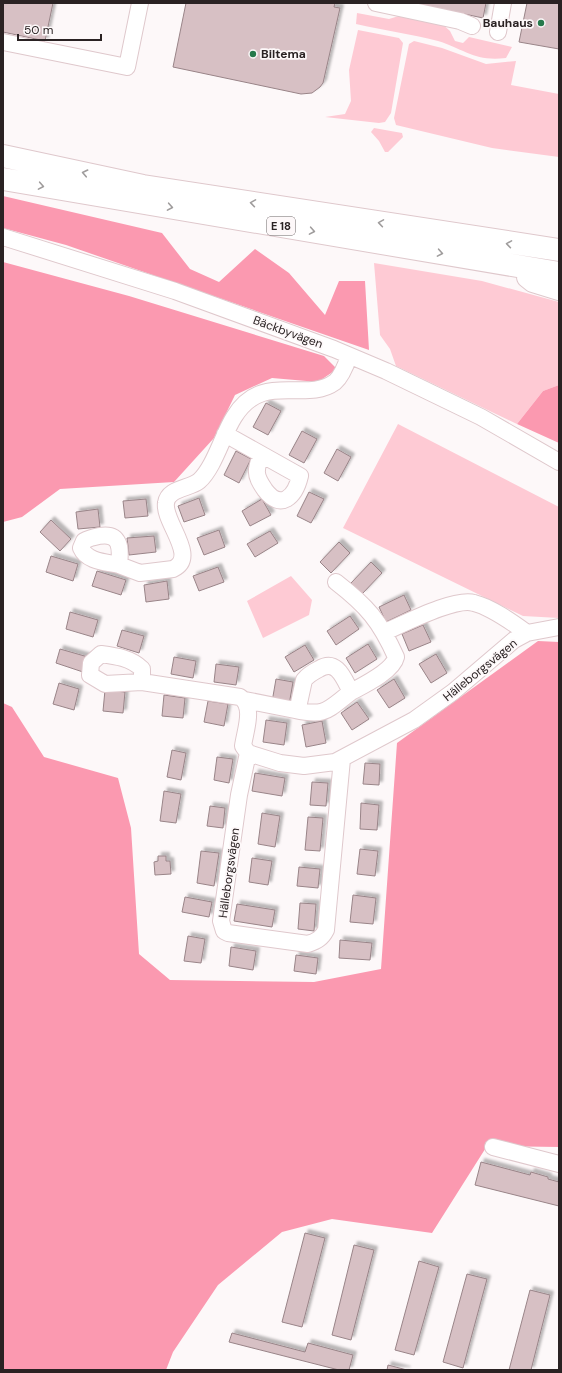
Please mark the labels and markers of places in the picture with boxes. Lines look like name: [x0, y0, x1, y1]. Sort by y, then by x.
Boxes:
place label: Bauhaus: [483, 15, 533, 31]
marker: Bauhaus: [536, 18, 546, 28]
place label: Biltema: [261, 46, 306, 62]
marker: Biltema: [248, 49, 258, 59]

